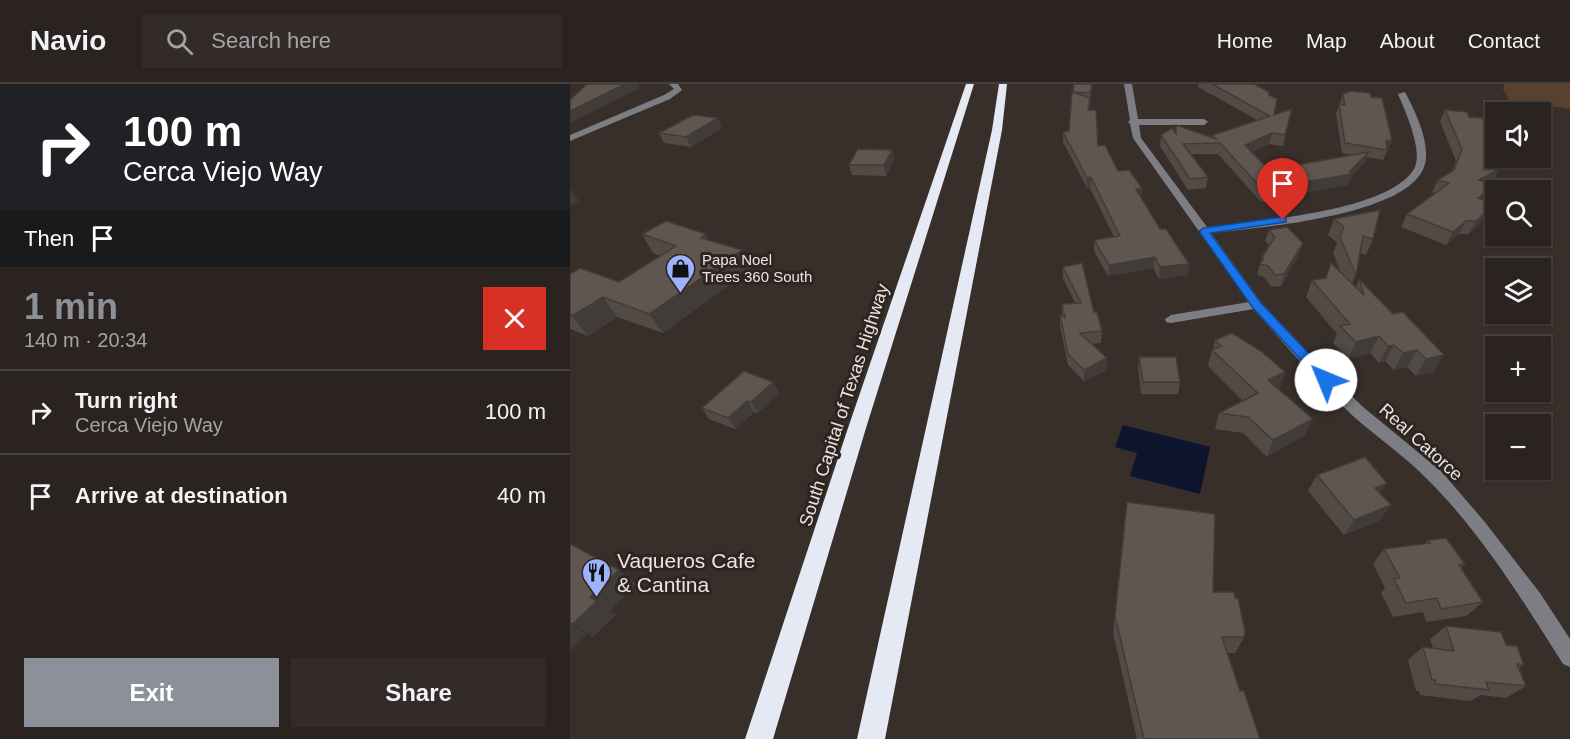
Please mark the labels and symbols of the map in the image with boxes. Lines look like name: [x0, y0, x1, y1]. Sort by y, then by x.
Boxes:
pin: [1257, 158, 1308, 220]
place label: Papa Noel Trees 360 South: [702, 251, 812, 285]
shop icon: Papa Noel Trees 360 South: [665, 252, 697, 294]
street label: South Capital of Texas Highway: [795, 281, 893, 529]
position arrow: [1294, 348, 1358, 412]
street label: Real Catorce: [1375, 399, 1467, 485]
place label: Vaqueros Cafe & Cantina: [617, 549, 756, 596]
restaurant icon: Vaqueros Cafe & Cantina: [580, 556, 612, 598]

